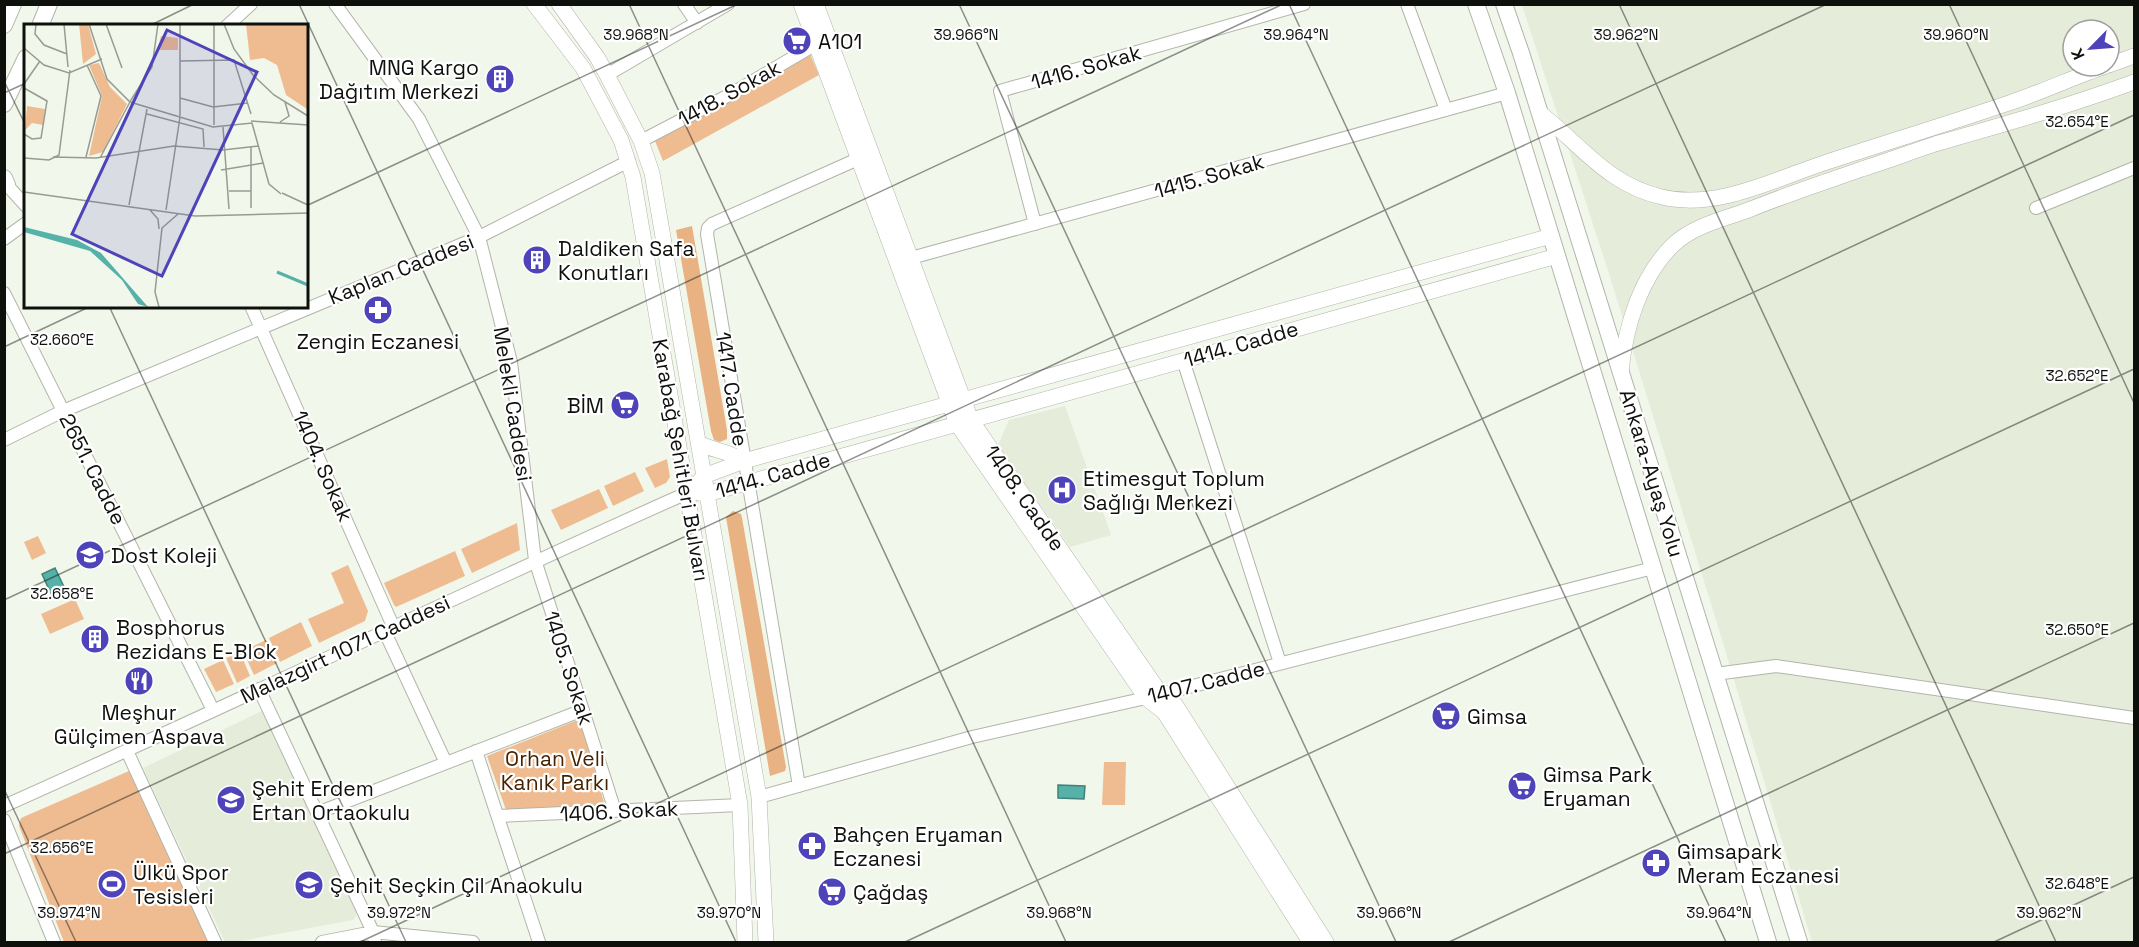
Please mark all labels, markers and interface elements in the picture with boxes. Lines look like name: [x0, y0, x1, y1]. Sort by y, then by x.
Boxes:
north arrow: [2061, 18, 2121, 78]
inset map: [24, 24, 308, 308]
text: 39.968°N: [603, 25, 669, 44]
supermarket icon: A101: [781, 25, 813, 57]
text: 39.966°N: [933, 25, 999, 44]
text: 39.964°N: [1263, 25, 1329, 44]
text: 39.962°N: [1594, 25, 1658, 44]
text: 39.960°N: [1923, 25, 1989, 44]
place label: A101: [818, 28, 862, 55]
street label: 1416. Sokak: [1028, 38, 1144, 96]
text: K: [2066, 45, 2089, 63]
place label: MNG Kargo Dağıtım Merkezi: [319, 54, 479, 105]
street label: 1418. Sokak: [673, 54, 785, 132]
building icon: MNG Kargo Dağıtım Merkezi: [484, 63, 516, 95]
text: 32.654°E: [2045, 112, 2109, 131]
street label: 1415. Sokak: [1151, 147, 1267, 205]
street label: Kaplan Caddesi: [324, 227, 478, 311]
place label: Daldiken Safa Konutları: [558, 235, 695, 286]
building icon: Daldiken Safa Konutları: [521, 244, 553, 276]
pharmacy icon: Zengin Eczanesi: [362, 294, 394, 326]
street label: 1414. Cadde: [1181, 315, 1301, 373]
street label: Melekli Caddesi: [487, 325, 539, 483]
place label: Zengin Eczanesi: [297, 328, 459, 355]
text: 32.660°E: [30, 330, 94, 349]
street label: 1417. Cadde: [710, 330, 754, 448]
street label: Karabağ Şehitleri Bulvarı: [646, 337, 716, 583]
text: 32.652°E: [2045, 366, 2109, 385]
street label: Ankara-Ayaş Yolu: [1614, 386, 1690, 560]
supermarket icon: BİM: [609, 389, 641, 421]
place label: BİM: [567, 392, 604, 419]
street label: 1404. Sokak: [287, 406, 359, 526]
street label: 2651. Cadde: [53, 409, 133, 529]
street label: 1408. Cadde: [979, 440, 1071, 556]
street label: 1414. Cadde: [713, 446, 833, 504]
place label: Etimesgut Toplum Sağlığı Merkezi: [1083, 465, 1265, 516]
hospital icon: Etimesgut Toplum Sağlığı Merkezi: [1046, 474, 1078, 506]
school or university icon: Dost Koleji: [74, 539, 106, 571]
place label: Dost Koleji: [111, 542, 217, 569]
text: 32.658°E: [30, 584, 94, 603]
street label: Malazgirt 1071 Caddesi: [236, 589, 454, 709]
street label: 1405. Sokak: [538, 608, 600, 728]
place label: Bosphorus Rezidans E-Blok: [116, 614, 277, 665]
text: 32.650°E: [2045, 620, 2109, 639]
building icon: Bosphorus Rezidans E-Blok: [79, 623, 111, 655]
street label: 1407. Cadde: [1144, 654, 1268, 710]
restaurant icon: Meşhur Gülçimen Aspava: [123, 665, 155, 697]
place label: Meşhur Gülçimen Aspava: [54, 699, 224, 750]
supermarket icon: Gimsa: [1430, 700, 1462, 732]
place label: Gimsa: [1467, 703, 1527, 730]
park label: Orhan Veli Kanık Parkı: [501, 745, 609, 796]
place label: Gimsa Park Eryaman: [1543, 761, 1652, 812]
supermarket icon: Gimsa Park Eryaman: [1506, 770, 1538, 802]
place label: Şehit Erdem Ertan Ortaokulu: [252, 775, 410, 826]
school or university icon: Şehit Erdem Ertan Ortaokulu: [215, 784, 247, 816]
street label: 1406. Sokak: [559, 794, 679, 828]
place label: Bahçen Eryaman Eczanesi: [833, 821, 1003, 872]
pharmacy icon: Bahçen Eryaman Eczanesi: [796, 830, 828, 862]
text: 32.656°E: [30, 838, 94, 857]
place label: Gimsapark Meram Eczanesi: [1677, 838, 1839, 889]
pharmacy icon: Gimsapark Meram Eczanesi: [1640, 847, 1672, 879]
place label: Ülkü Spor Tesisleri: [133, 859, 229, 910]
sports icon: Ülkü Spor Tesisleri: [96, 868, 128, 900]
school or university icon: Şehit Seçkin Çil Anaokulu: [293, 869, 325, 901]
place label: Şehit Seçkin Çil Anaokulu: [330, 872, 583, 899]
text: 32.648°E: [2045, 874, 2109, 893]
supermarket icon: Çağdaş: [816, 876, 848, 908]
place label: Çağdaş: [853, 879, 928, 906]
text: 39.974°N: [37, 903, 101, 922]
text: 39.972°N: [367, 903, 431, 922]
text: 39.970°N: [697, 903, 761, 922]
text: 39.968°N: [1026, 903, 1092, 922]
text: 39.966°N: [1356, 903, 1422, 922]
text: 39.964°N: [1686, 903, 1752, 922]
text: 39.962°N: [2017, 903, 2081, 922]

